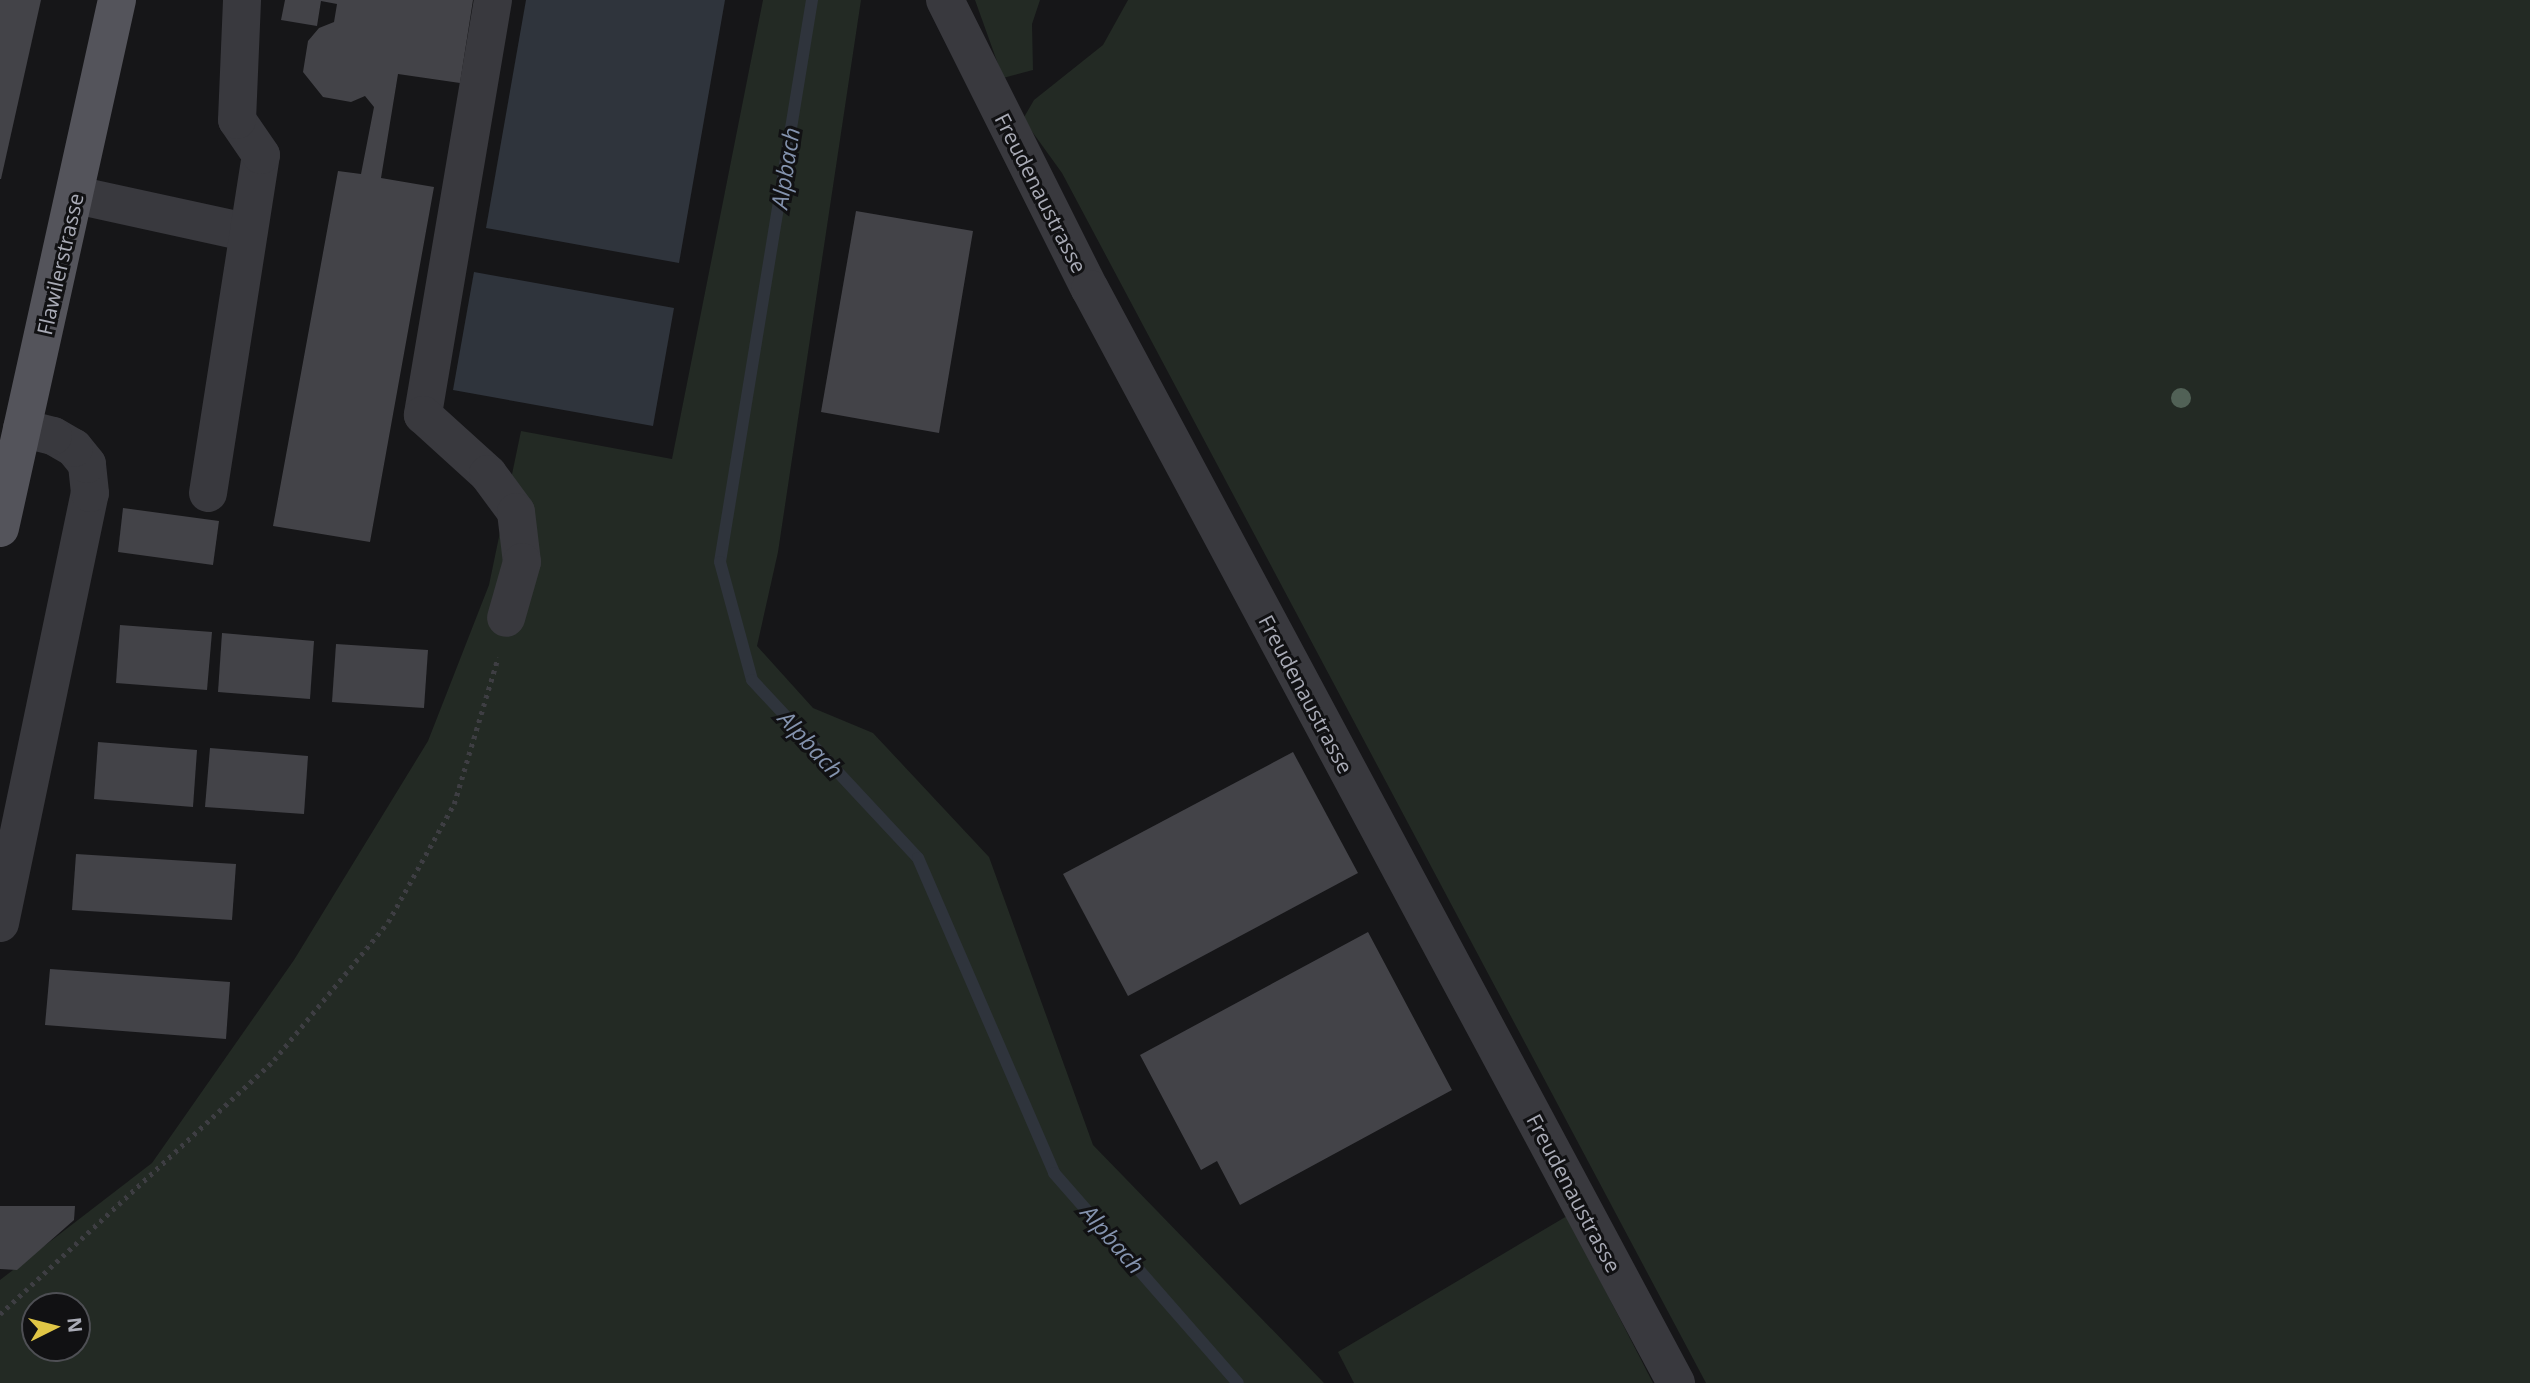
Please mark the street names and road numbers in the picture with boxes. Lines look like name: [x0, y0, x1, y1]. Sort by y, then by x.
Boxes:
street label: Freudenaustrasse: [990, 109, 1092, 277]
street label: Flawilerstrasse: [31, 191, 89, 337]
street label: Freudenaustrasse: [1254, 611, 1358, 777]
street label: Freudenaustrasse: [1522, 1110, 1626, 1276]

